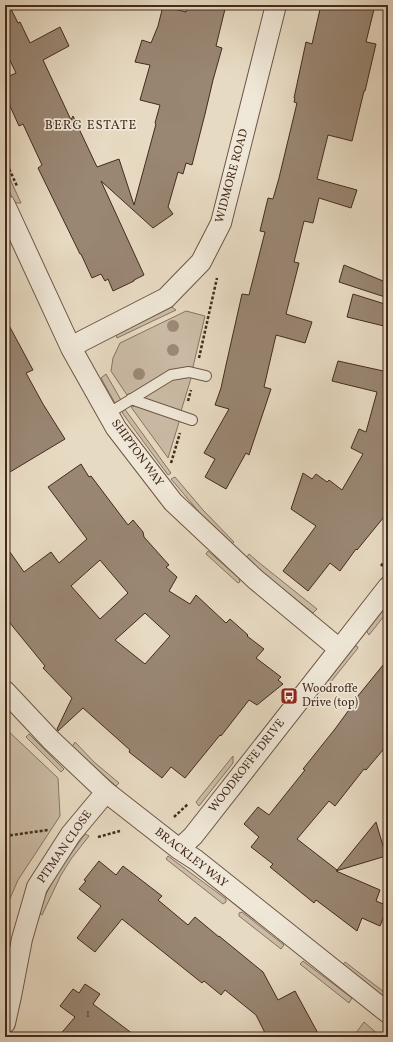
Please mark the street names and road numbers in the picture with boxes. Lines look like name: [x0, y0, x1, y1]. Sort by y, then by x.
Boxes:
street label: WIDMORE ROAD: [212, 127, 252, 225]
street label: SHIPTON WAY: [107, 416, 167, 490]
street label: WOODROFFE DRIVE: [205, 716, 289, 816]
street label: PITMAN CLOSE: [34, 807, 96, 887]
street label: BRACKLEY WAY: [151, 824, 231, 892]

